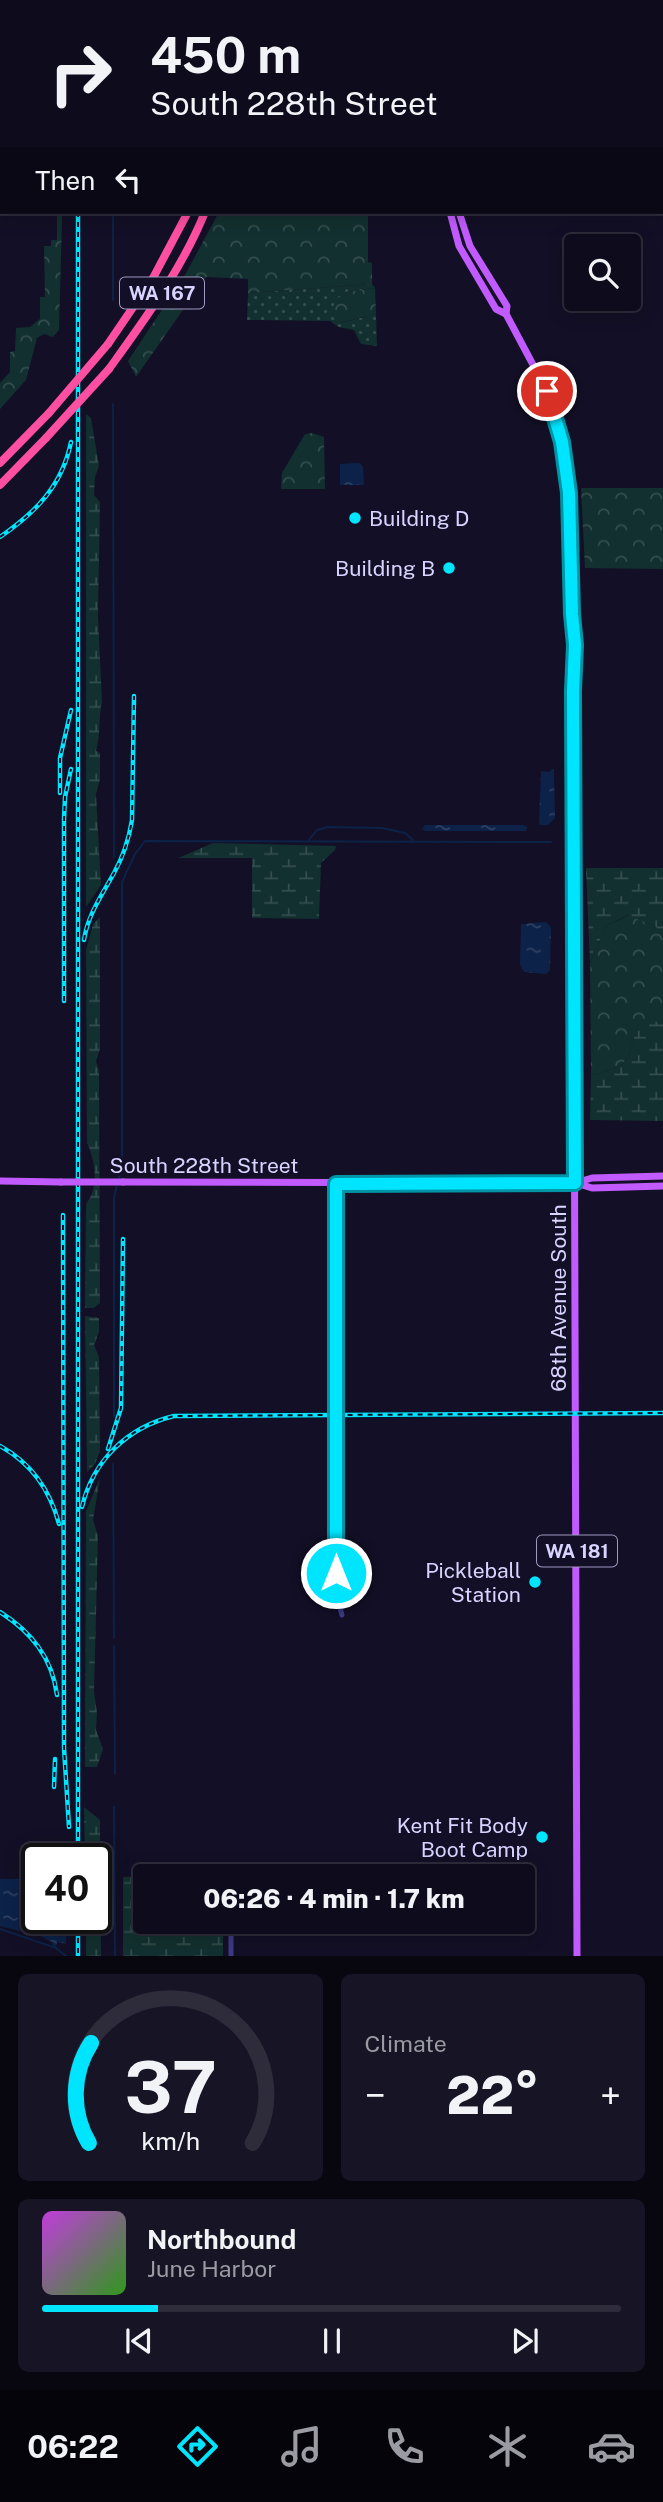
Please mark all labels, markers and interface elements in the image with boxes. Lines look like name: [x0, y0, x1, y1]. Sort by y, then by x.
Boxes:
text: 450 m: [150, 26, 301, 84]
icon: right: [35, 28, 126, 119]
text: South 228th Street: [150, 85, 438, 122]
icon: left: [109, 161, 147, 199]
text: Then: [35, 165, 95, 196]
map controls: [564, 234, 641, 311]
button: search: [564, 234, 641, 311]
road number: WA 167: [120, 278, 204, 308]
pin: [517, 361, 577, 421]
icon: arrive: [528, 372, 566, 410]
place label: Building D: [369, 506, 469, 531]
marker: Building D: [347, 510, 363, 526]
place label: Building B: [335, 556, 435, 581]
marker: Building B: [441, 560, 457, 576]
street label: South 228th Street: [110, 1153, 298, 1178]
street label: 68th Avenue South: [546, 1204, 571, 1392]
position arrow: [299, 1536, 373, 1610]
road number: WA 181: [537, 1536, 617, 1567]
place label: Pickleball Station: [425, 1558, 521, 1607]
marker: Pickleball Station: [527, 1574, 543, 1590]
place label: Kent Fit Body Boot Camp: [397, 1813, 528, 1862]
marker: Kent Fit Body Boot Camp: [534, 1829, 550, 1845]
speed limit sign: 40: [21, 1843, 112, 1934]
text: 06:26 · 4 min · 1.7 km: [203, 1883, 465, 1914]
text: Climate: [365, 2030, 447, 2057]
text: 37: [124, 2045, 217, 2130]
text: 22°: [446, 2065, 539, 2126]
text: −: [365, 2073, 386, 2118]
text: +: [600, 2073, 621, 2118]
text: km/h: [141, 2126, 200, 2156]
text: Northbound: [147, 2224, 296, 2255]
text: June Harbor: [147, 2255, 276, 2282]
icon: previous: [120, 2322, 158, 2360]
icon: pause: [313, 2322, 351, 2360]
icon: next: [506, 2322, 544, 2360]
icon: directions: [173, 2422, 222, 2471]
icon: music: [277, 2422, 326, 2471]
icon: phone: [380, 2422, 429, 2471]
icon: climate: [483, 2422, 532, 2471]
icon: car: [587, 2422, 636, 2471]
text: 06:22: [27, 2428, 119, 2465]

